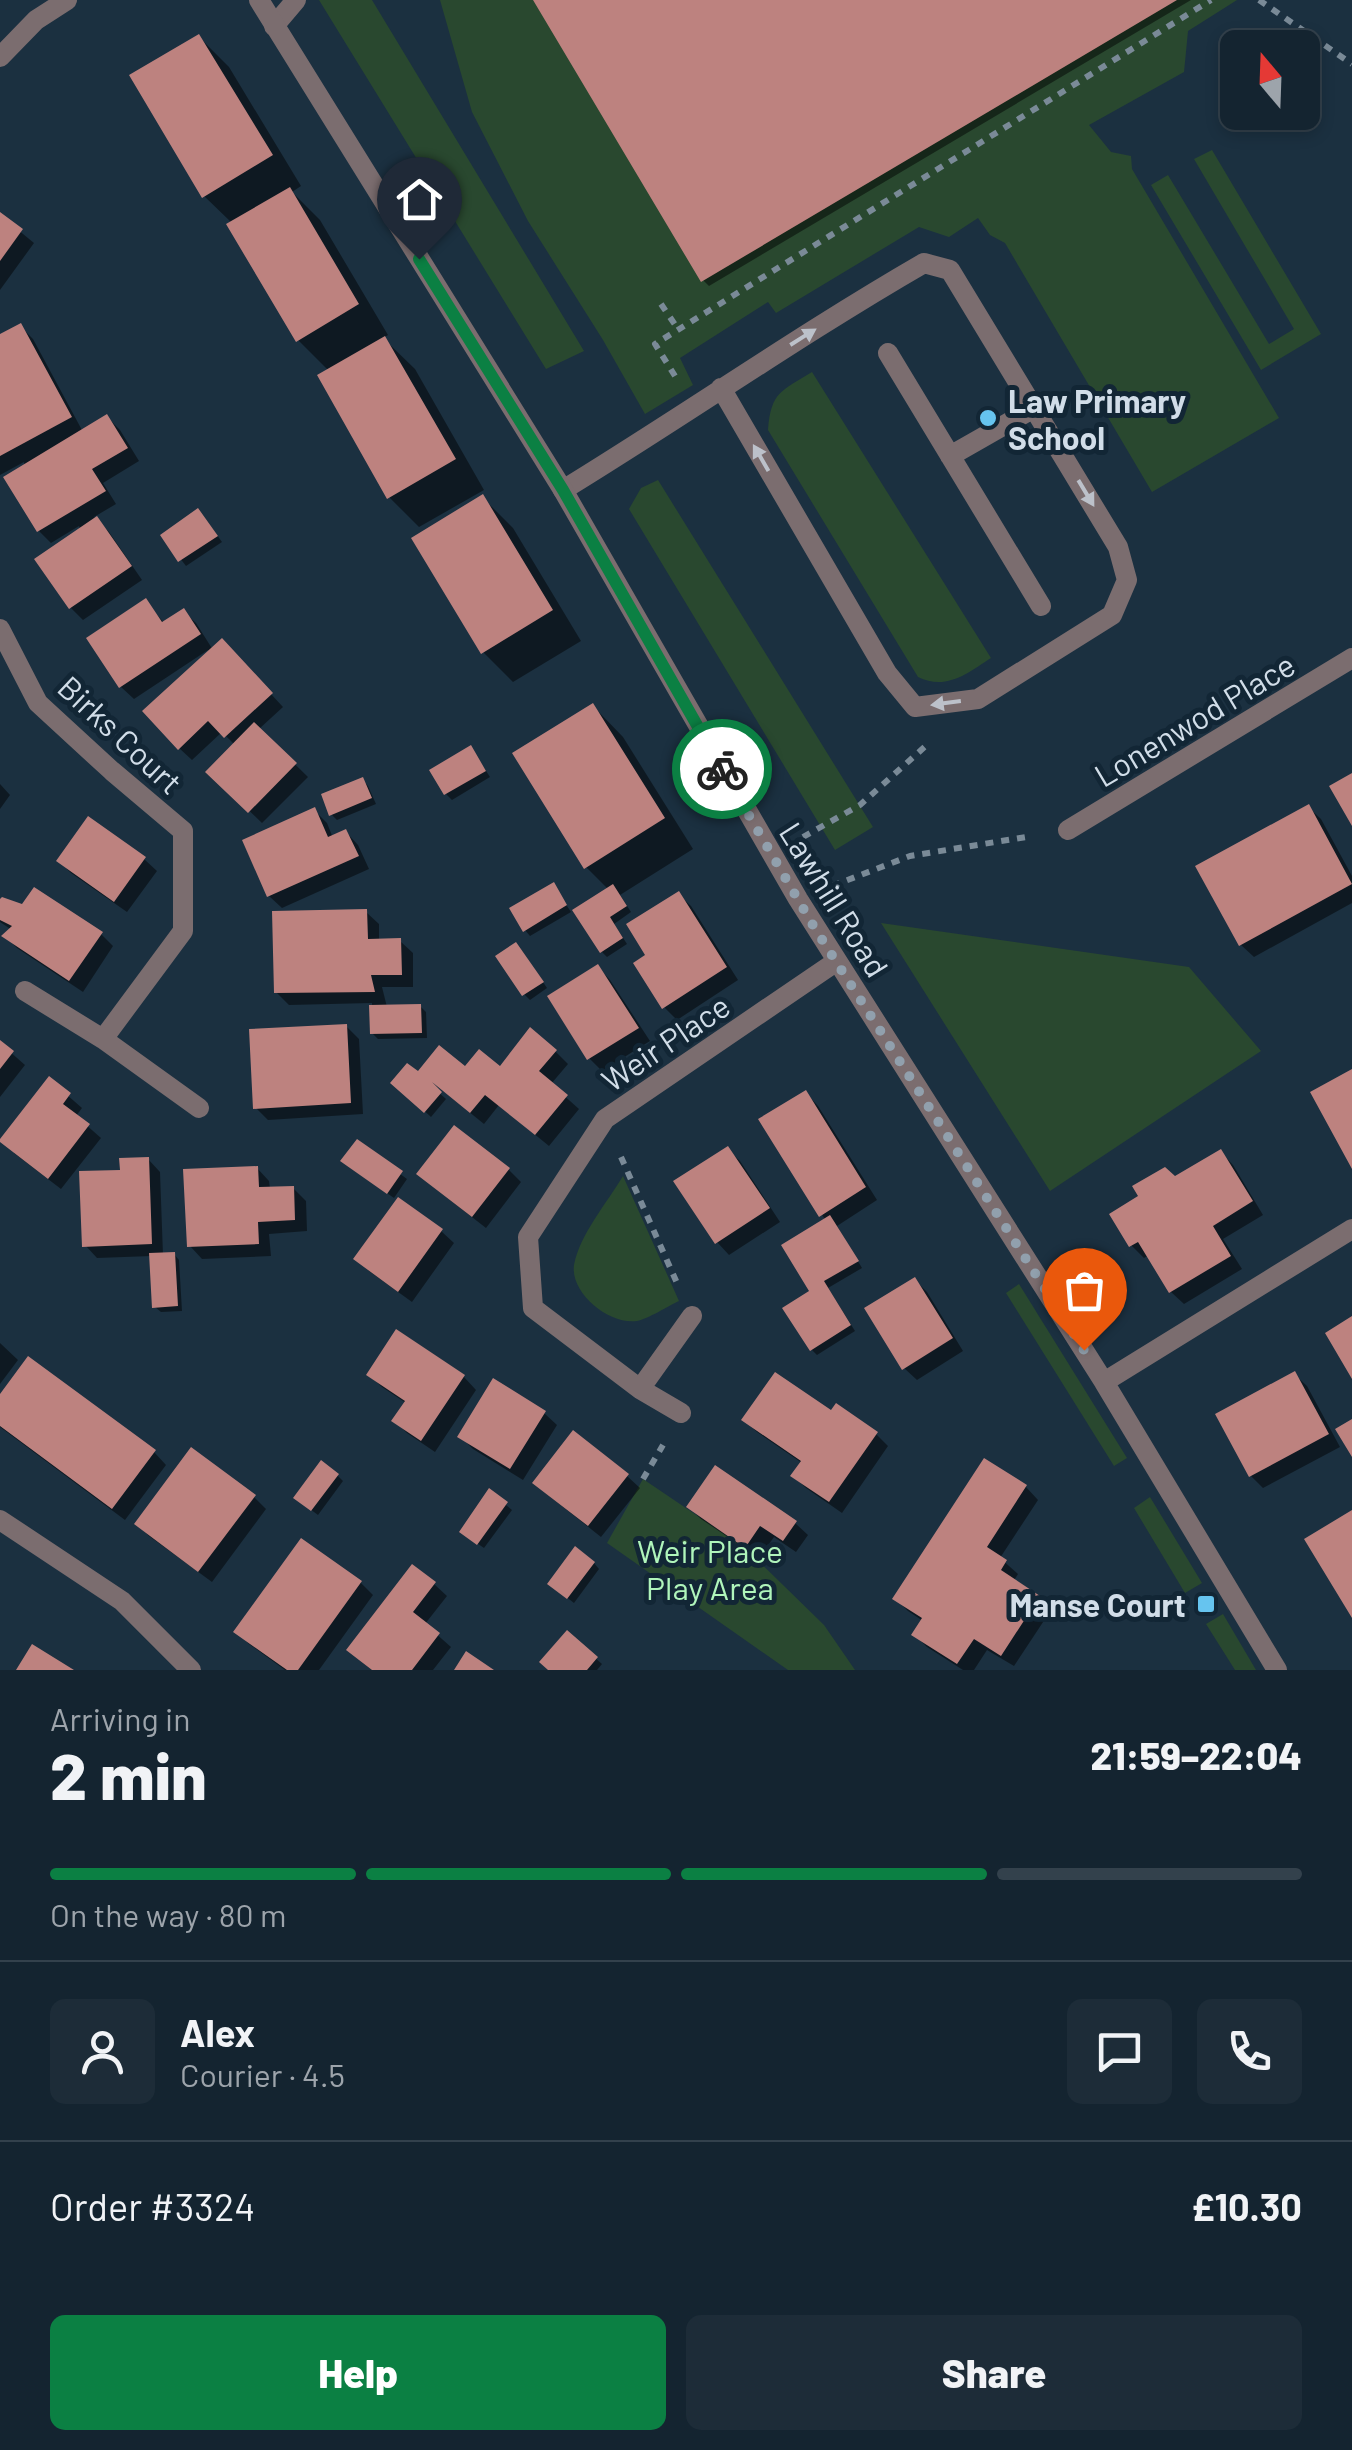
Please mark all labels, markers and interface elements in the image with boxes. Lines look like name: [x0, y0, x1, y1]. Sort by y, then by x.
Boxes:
north arrow: [1220, 30, 1320, 130]
map controls: [1220, 30, 1320, 130]
pin: [377, 157, 462, 260]
icon: home: [392, 172, 447, 227]
one-way arrow: [790, 328, 817, 347]
place label: Law Primary School: [1008, 381, 1186, 456]
marker: Law Primary School: [977, 407, 999, 429]
one-way arrow: [753, 444, 771, 472]
one-way arrow: [1077, 479, 1094, 507]
street label: Lonenwod Place: [1087, 644, 1301, 794]
street label: Birks Court: [51, 667, 191, 801]
one-way arrow: [930, 696, 962, 712]
courier: [672, 719, 772, 819]
icon: bike: [695, 742, 750, 797]
street label: Lawhill Road: [773, 815, 897, 983]
street label: Weir Place: [594, 985, 736, 1099]
pin: [1042, 1248, 1127, 1351]
icon: bag: [1057, 1263, 1112, 1318]
park label: Weir Place Play Area: [637, 1531, 783, 1606]
place label: Manse Court: [1009, 1585, 1186, 1623]
marker: Manse Court: [1195, 1593, 1217, 1615]
text: Arriving in: [50, 1699, 190, 1737]
text: 21:59–22:04: [1091, 1732, 1302, 1778]
text: 2 min: [50, 1735, 207, 1813]
text: On the way · 80 m: [50, 1895, 286, 1933]
button: person: [50, 1999, 155, 2104]
button: chat: [1067, 1999, 1172, 2104]
button: phone: [1197, 1999, 1302, 2104]
text: Alex: [180, 2009, 255, 2055]
text: Courier · 4.5: [180, 2055, 345, 2093]
text: Order #3324: [50, 2183, 255, 2229]
text: £10.30: [1191, 2183, 1302, 2229]
button: Help: [50, 2315, 666, 2430]
button: Share: [686, 2315, 1302, 2430]

